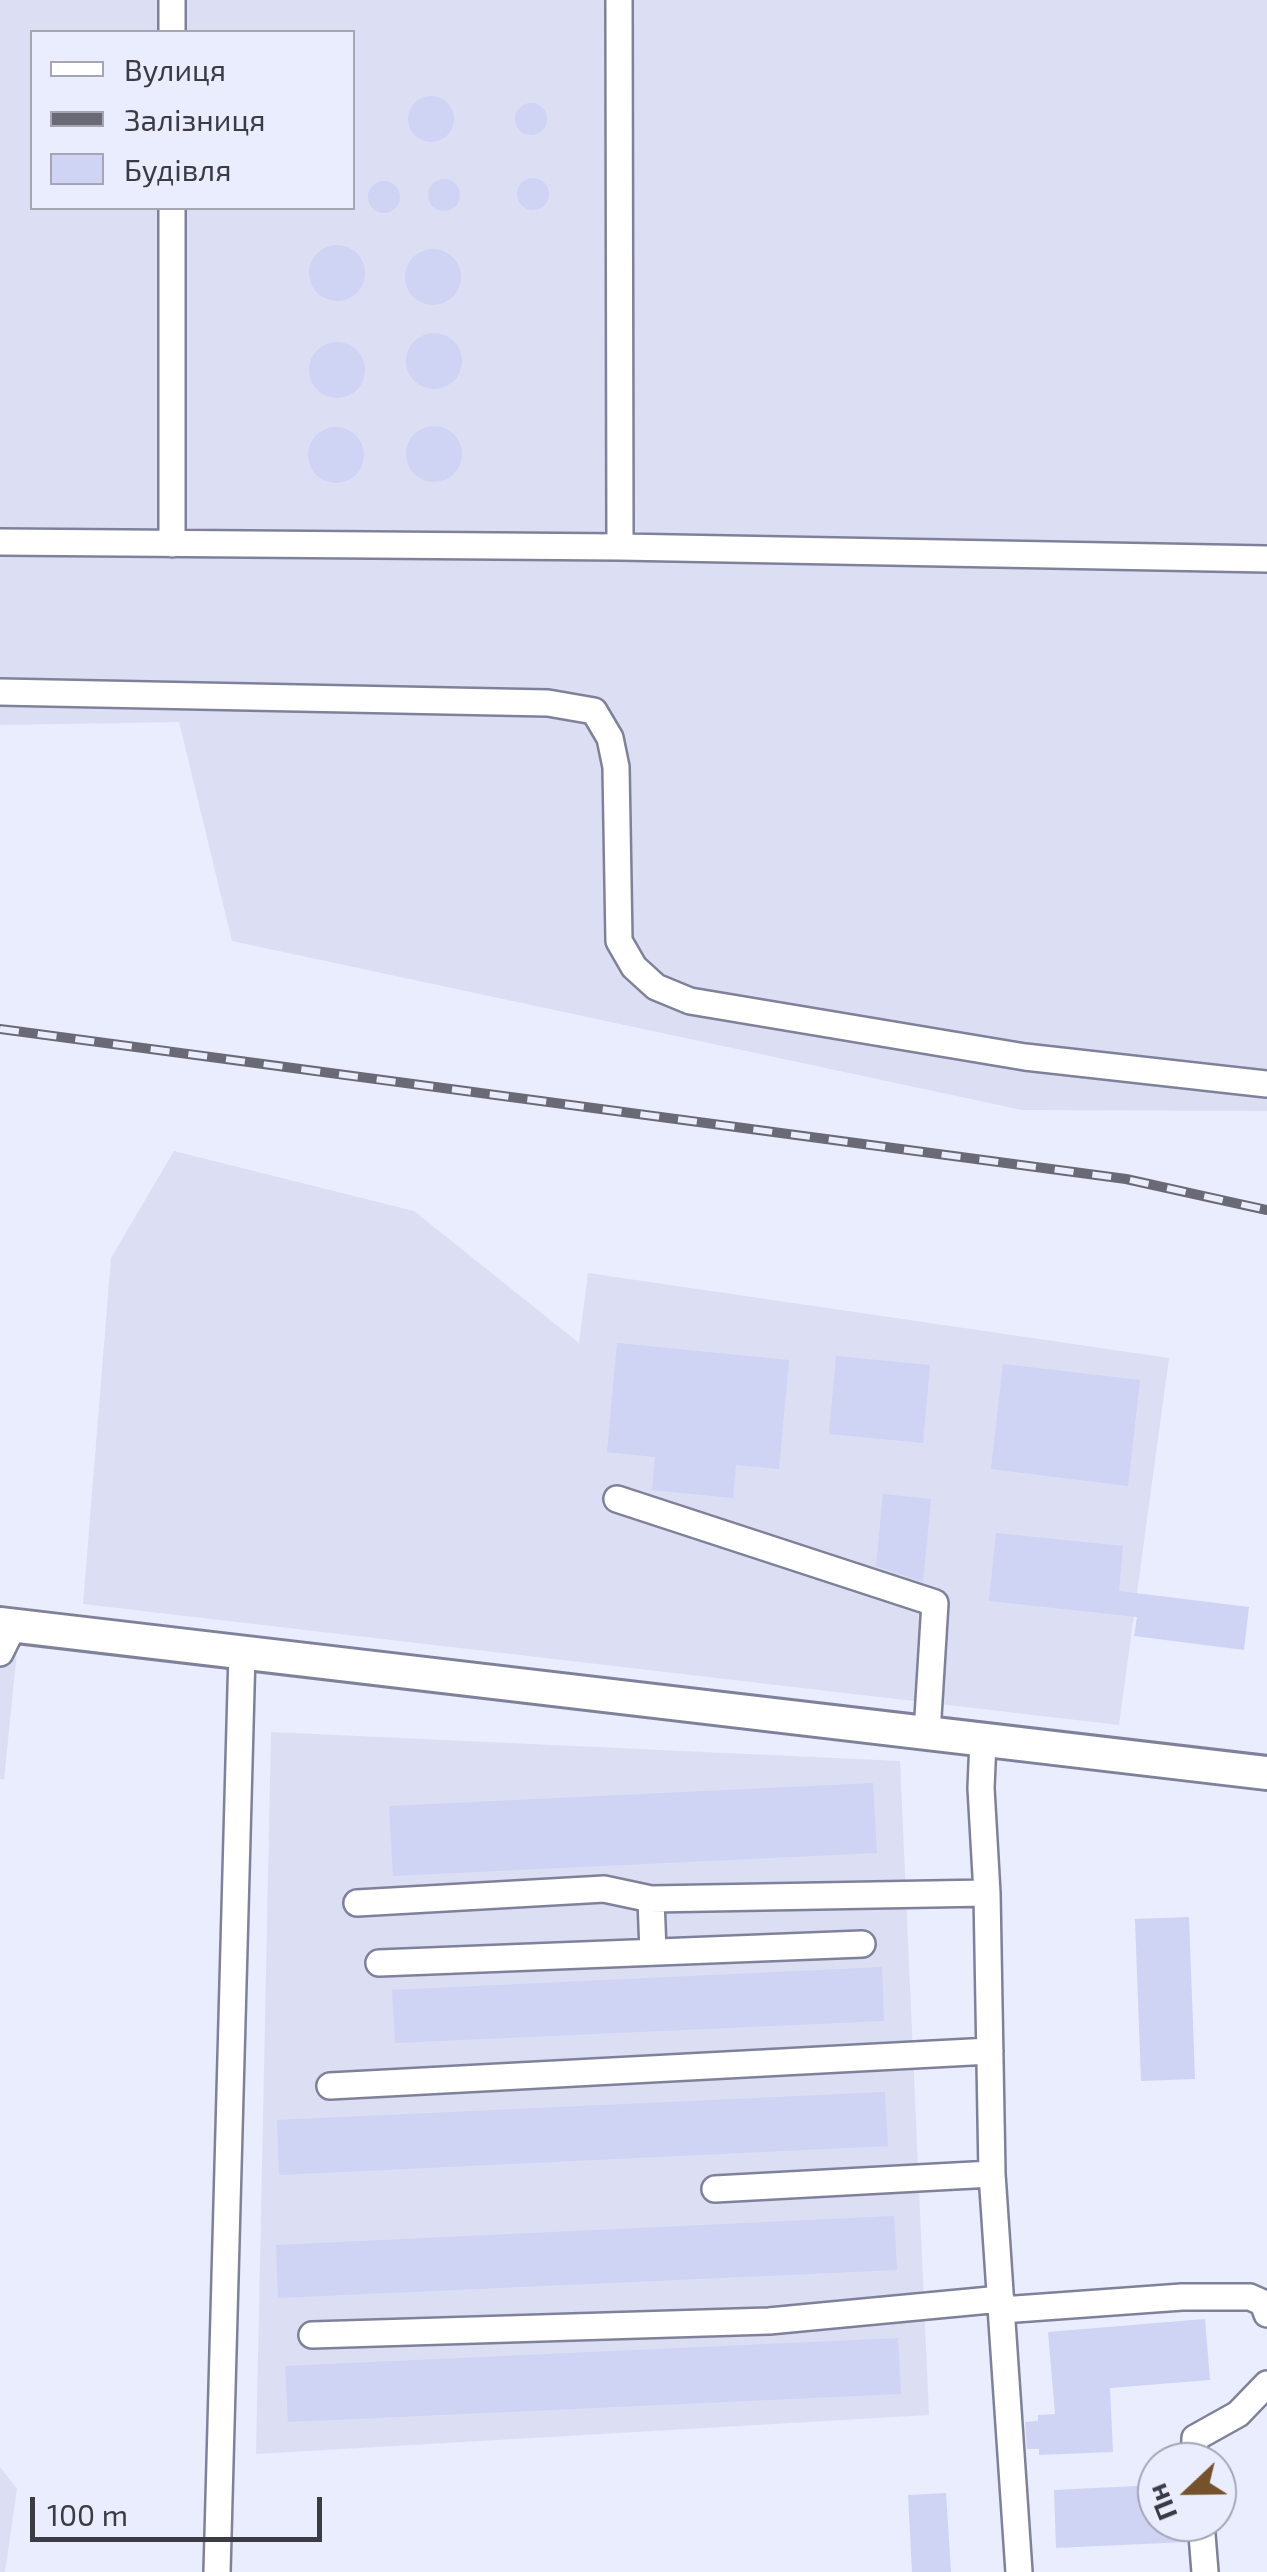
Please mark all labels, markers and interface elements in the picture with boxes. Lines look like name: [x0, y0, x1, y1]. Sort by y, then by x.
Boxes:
legend: [30, 30, 355, 210]
text: Вулиця: [124, 51, 226, 87]
text: Залізниця: [124, 101, 266, 137]
text: Будівля: [124, 151, 231, 187]
north arrow: [1137, 2442, 1237, 2542]
scale bar: [35, 2477, 328, 2539]
text: Пн: [1138, 2479, 1184, 2526]
text: 100 m: [47, 2496, 128, 2532]

